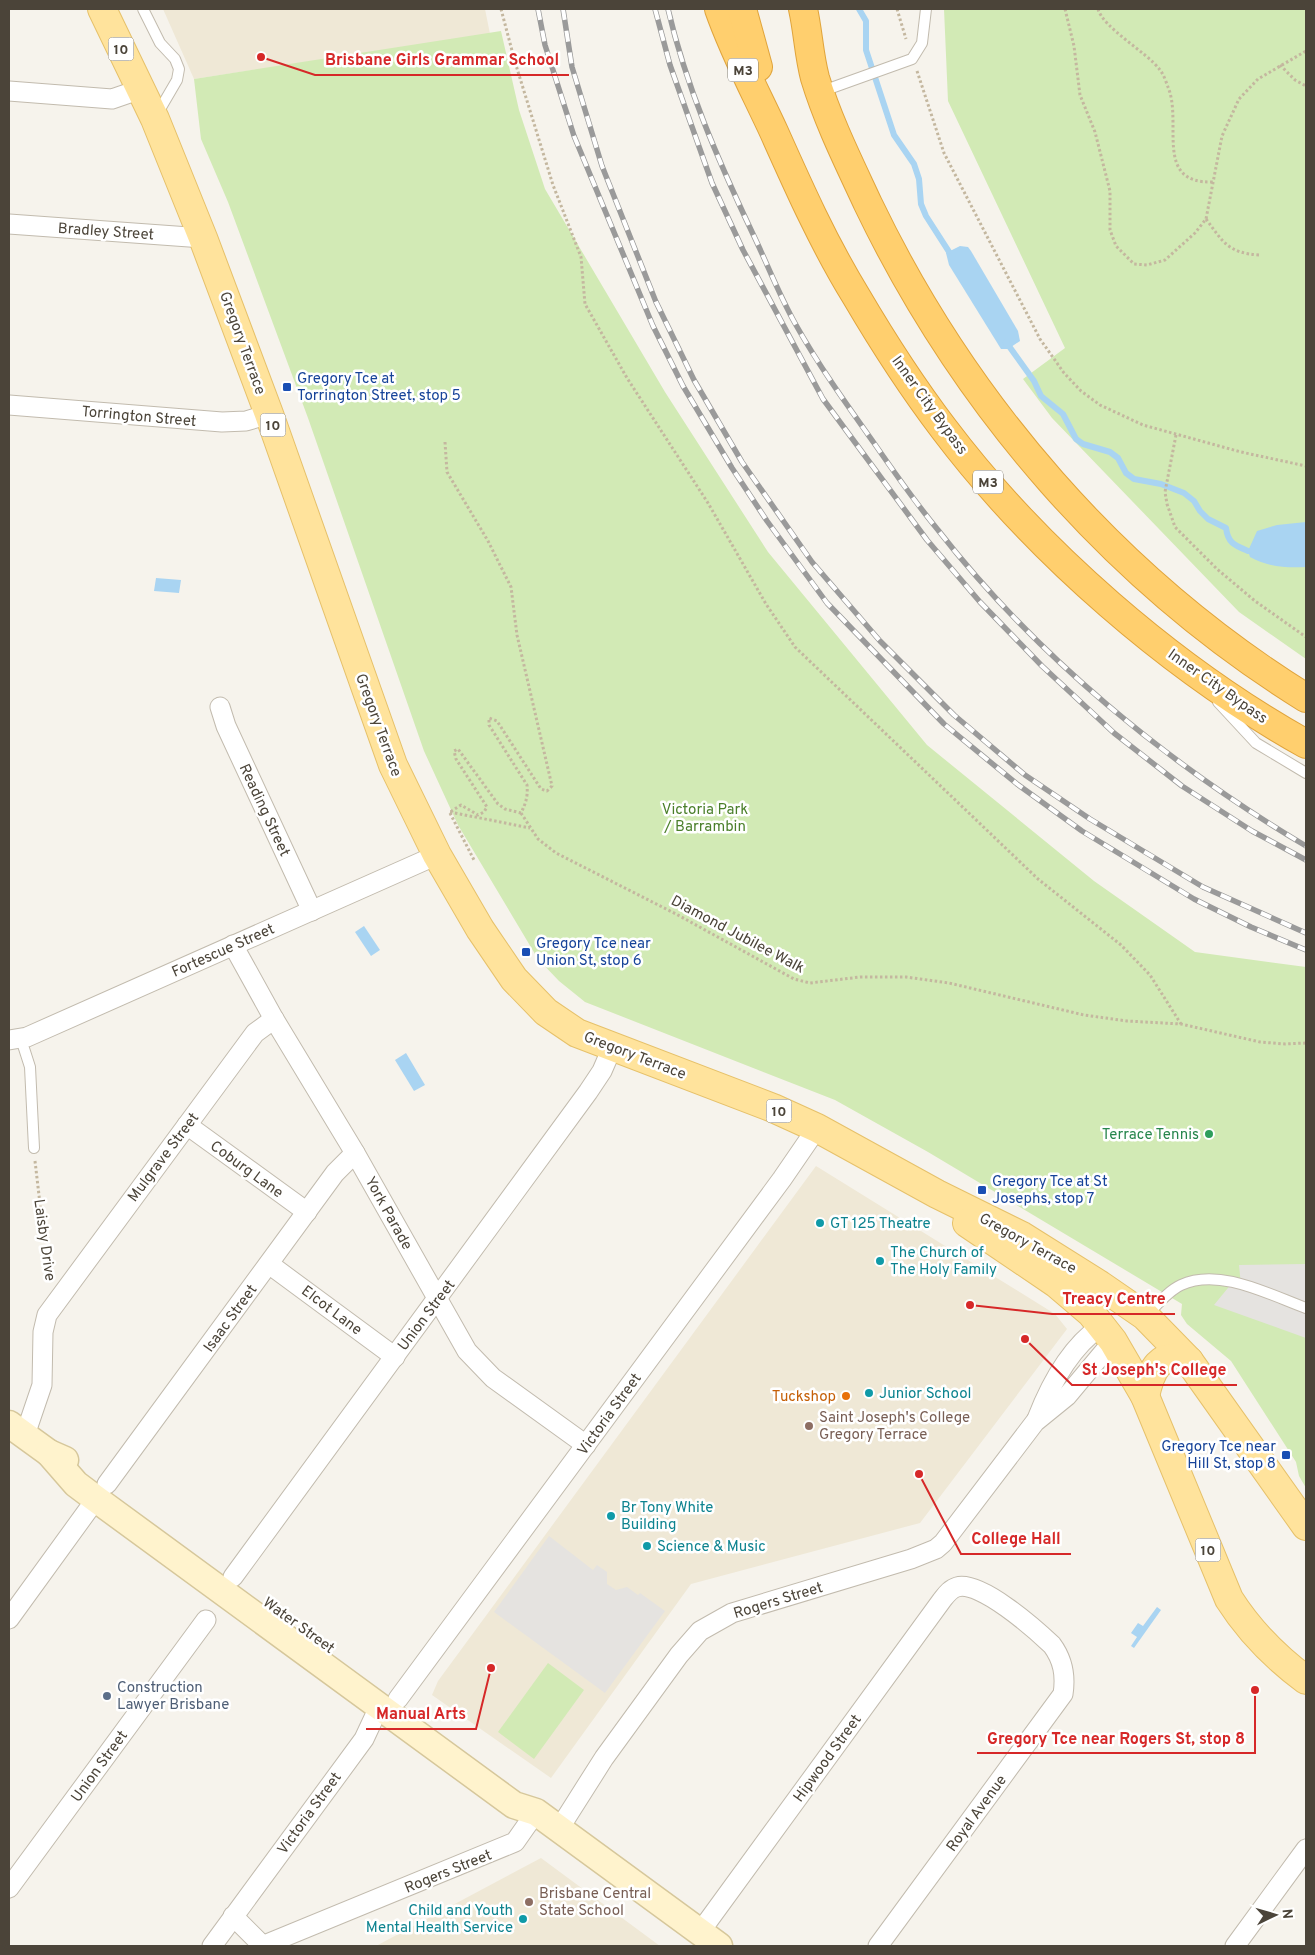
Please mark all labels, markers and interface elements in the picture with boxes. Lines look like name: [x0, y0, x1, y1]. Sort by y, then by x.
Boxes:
road number: 10: [108, 38, 134, 61]
callout: Brisbane Girls Grammar School: [315, 44, 569, 75]
text: Brisbane Girls Grammar School: [325, 51, 559, 71]
road number: M3: [728, 58, 758, 82]
street label: Bradley Street: [57, 220, 155, 245]
street label: Gregory Terrace: [214, 289, 269, 398]
street label: Inner City Bypass: [887, 353, 971, 459]
place label: Gregory Tce at Torrington Street, stop 5: [297, 370, 461, 406]
marker: Gregory Tce at Torrington Street, stop 5: [281, 381, 293, 393]
street label: Torrington Street: [81, 403, 197, 432]
road number: 10: [260, 414, 286, 436]
road number: M3: [973, 471, 1003, 494]
street label: Inner City Bypass: [1164, 646, 1271, 729]
street label: Gregory Terrace: [350, 671, 405, 780]
street label: Reading Street: [234, 761, 293, 860]
park label: Victoria Park / Barrambin: [662, 801, 748, 837]
street label: Diamond Jubilee Walk: [667, 892, 807, 979]
street label: Fortescue Street: [169, 920, 278, 983]
place label: Gregory Tce near Union St, stop 6: [536, 935, 651, 971]
marker: Gregory Tce near Union St, stop 6: [520, 946, 532, 958]
street label: Gregory Terrace: [580, 1028, 688, 1085]
road number: 10: [766, 1100, 792, 1122]
street label: Mulgrave Street: [124, 1110, 204, 1206]
place label: Terrace Tennis: [1102, 1126, 1199, 1145]
marker: Terrace Tennis: [1203, 1128, 1215, 1140]
street label: Coburg Lane: [206, 1137, 286, 1203]
place label: Gregory Tce at St Josephs, stop 7: [992, 1173, 1108, 1209]
street label: York Parade: [360, 1174, 416, 1254]
marker: Gregory Tce at St Josephs, stop 7: [976, 1184, 988, 1196]
street label: Laisby Drive: [28, 1198, 59, 1282]
street label: Gregory Terrace: [975, 1210, 1079, 1279]
place label: GT 125 Theatre: [830, 1215, 930, 1234]
marker: GT 125 Theatre: [814, 1217, 826, 1229]
place label: The Church of The Holy Family: [890, 1244, 997, 1280]
marker: The Church of The Holy Family: [874, 1255, 886, 1267]
street label: Union Street: [394, 1277, 460, 1355]
street label: Isaac Street: [200, 1281, 262, 1357]
street label: Elcot Lane: [297, 1282, 365, 1340]
callout: Treacy Centre: [1052, 1283, 1175, 1314]
text: Treacy Centre: [1062, 1290, 1166, 1310]
callout: St Joseph's College: [1072, 1354, 1237, 1385]
text: St Joseph's College: [1082, 1361, 1226, 1381]
street label: Victoria Street: [574, 1370, 646, 1460]
place label: Junior School: [879, 1385, 971, 1404]
marker: Junior School: [863, 1387, 875, 1399]
place label: Tuckshop: [772, 1388, 836, 1407]
marker: Tuckshop: [840, 1390, 852, 1402]
place label: Saint Joseph's College Gregory Terrace: [819, 1409, 970, 1445]
marker: Saint Joseph's College Gregory Terrace: [803, 1420, 815, 1432]
place label: Gregory Tce near Hill St, stop 8: [1161, 1438, 1276, 1474]
marker: Gregory Tce near Hill St, stop 8: [1280, 1449, 1292, 1461]
place label: Br Tony White Building: [621, 1499, 713, 1535]
marker: Br Tony White Building: [605, 1510, 617, 1522]
callout: College Hall: [961, 1523, 1071, 1554]
text: College Hall: [971, 1530, 1061, 1550]
place label: Science & Music: [657, 1538, 766, 1557]
road number: 10: [1196, 1538, 1220, 1562]
marker: Science & Music: [641, 1540, 653, 1552]
street label: Rogers Street: [732, 1579, 825, 1624]
street label: Water Street: [258, 1594, 338, 1659]
place label: Construction Lawyer Brisbane: [117, 1679, 229, 1715]
marker: Construction Lawyer Brisbane: [101, 1690, 113, 1702]
callout: Manual Arts: [366, 1698, 476, 1729]
text: Manual Arts: [376, 1705, 466, 1725]
street label: Hipwood Street: [790, 1711, 866, 1806]
callout: Gregory Tce near Rogers St, stop 8: [977, 1722, 1255, 1753]
street label: Union Street: [68, 1727, 133, 1807]
text: Gregory Tce near Rogers St, stop 8: [987, 1730, 1245, 1750]
street label: Victoria Street: [274, 1769, 346, 1859]
street label: Royal Avenue: [943, 1772, 1011, 1856]
street label: Rogers Street: [402, 1846, 495, 1898]
place label: Brisbane Central State School: [539, 1885, 651, 1921]
north arrow: [1250, 1890, 1300, 1940]
marker: Brisbane Central State School: [523, 1896, 535, 1908]
place label: Child and Youth Mental Health Service: [366, 1902, 513, 1938]
text: N: [1278, 1908, 1295, 1920]
marker: Child and Youth Mental Health Service: [517, 1913, 529, 1925]

